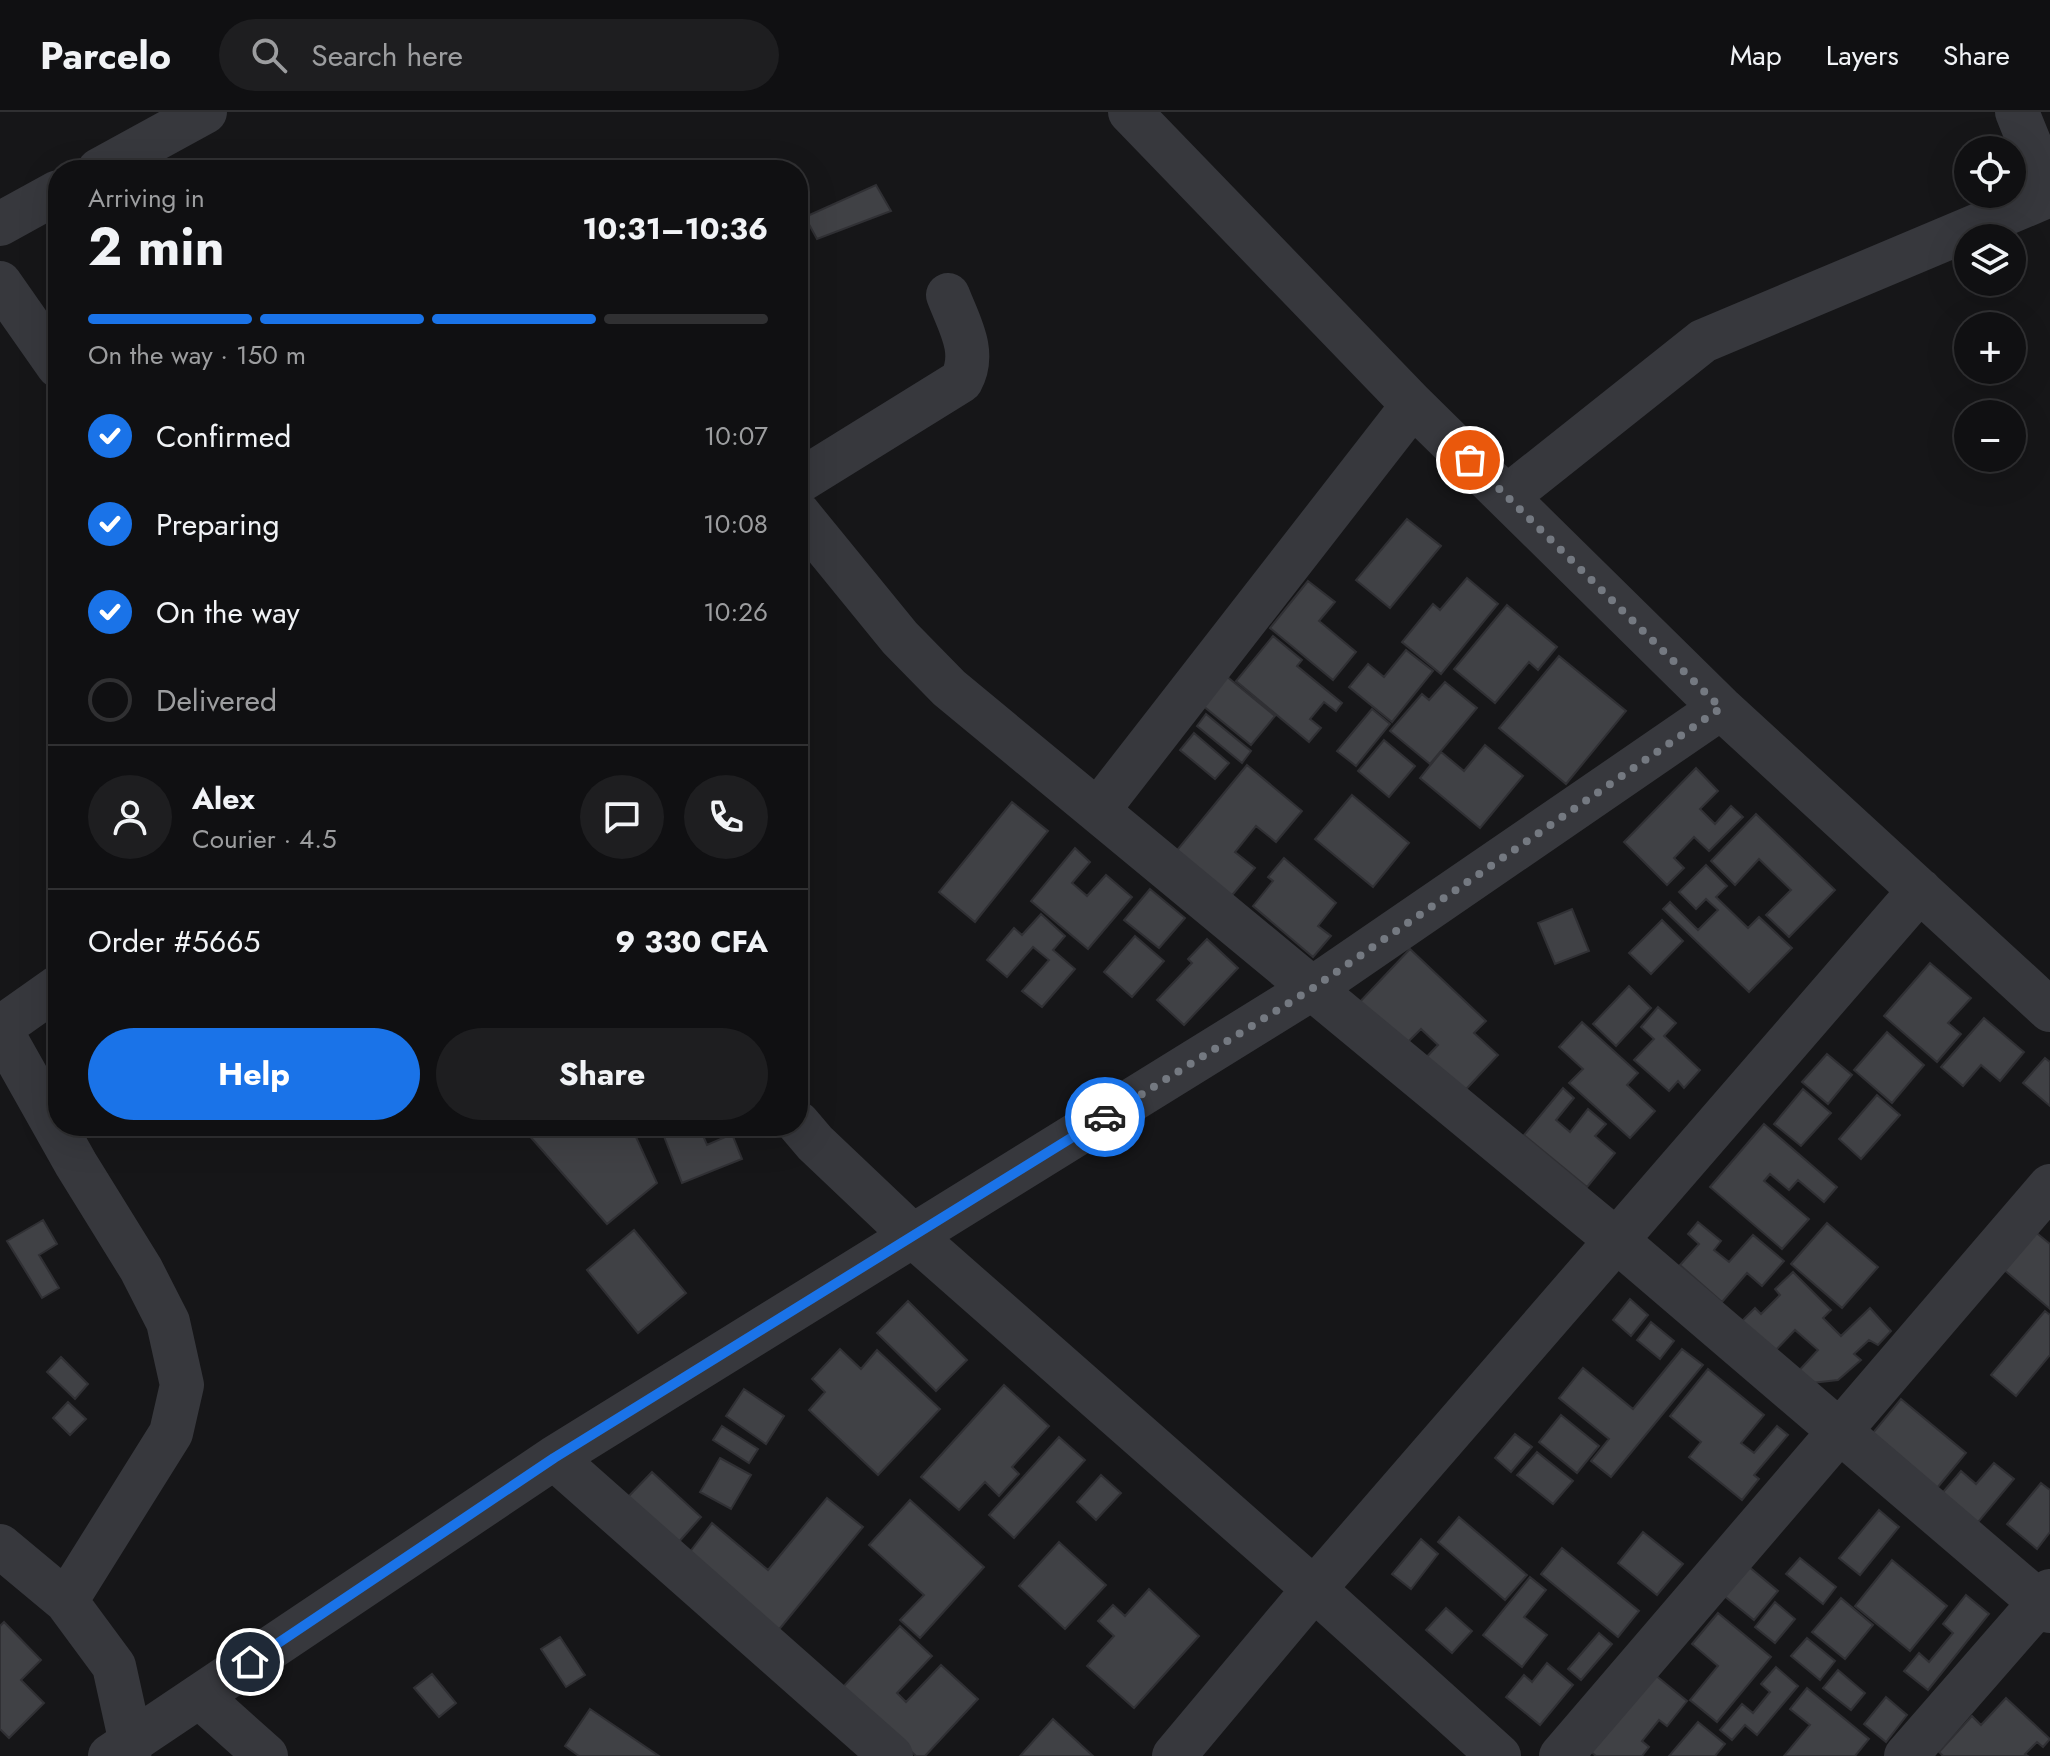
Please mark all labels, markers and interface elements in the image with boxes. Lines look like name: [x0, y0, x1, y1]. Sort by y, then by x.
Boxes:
search box: [219, 19, 779, 91]
text: Parcelo: [40, 28, 171, 83]
icon: search: [247, 33, 291, 77]
text: Search here: [311, 34, 463, 77]
text: Map: [1730, 35, 1782, 76]
text: Layers: [1826, 35, 1899, 76]
text: Share: [1943, 35, 2010, 76]
map controls: [1954, 136, 2026, 472]
button: locate: [1954, 136, 2026, 208]
text: Arriving in: [88, 179, 205, 217]
text: 10:31–10:36: [582, 207, 768, 250]
text: 2 min: [88, 209, 225, 285]
button: layers: [1954, 224, 2026, 296]
button: +: [1954, 312, 2026, 384]
text: On the way · 150 m: [88, 336, 306, 374]
button: −: [1954, 400, 2026, 472]
icon: check: [88, 414, 132, 458]
text: Confirmed: [156, 415, 291, 458]
text: 10:07: [704, 417, 768, 455]
pin: [1436, 426, 1504, 494]
icon: bag: [1448, 438, 1492, 482]
icon: check: [88, 502, 132, 546]
text: Preparing: [156, 503, 280, 546]
text: 10:08: [703, 505, 768, 543]
icon: check: [88, 590, 132, 634]
text: On the way: [156, 591, 300, 634]
text: 10:26: [703, 593, 768, 631]
text: Delivered: [156, 679, 277, 722]
button: person: [88, 775, 172, 859]
button: chat: [580, 775, 664, 859]
button: phone: [684, 775, 768, 859]
text: Alex: [192, 777, 255, 820]
text: Courier · 4.5: [192, 820, 337, 858]
text: Order #5665: [88, 920, 260, 963]
text: 9 330 CFA: [615, 920, 768, 963]
button: Help: [88, 1028, 420, 1120]
button: Share: [436, 1028, 768, 1120]
courier: [1065, 1077, 1145, 1157]
icon: car: [1083, 1095, 1127, 1139]
pin: [216, 1628, 284, 1696]
icon: home: [228, 1640, 272, 1684]

